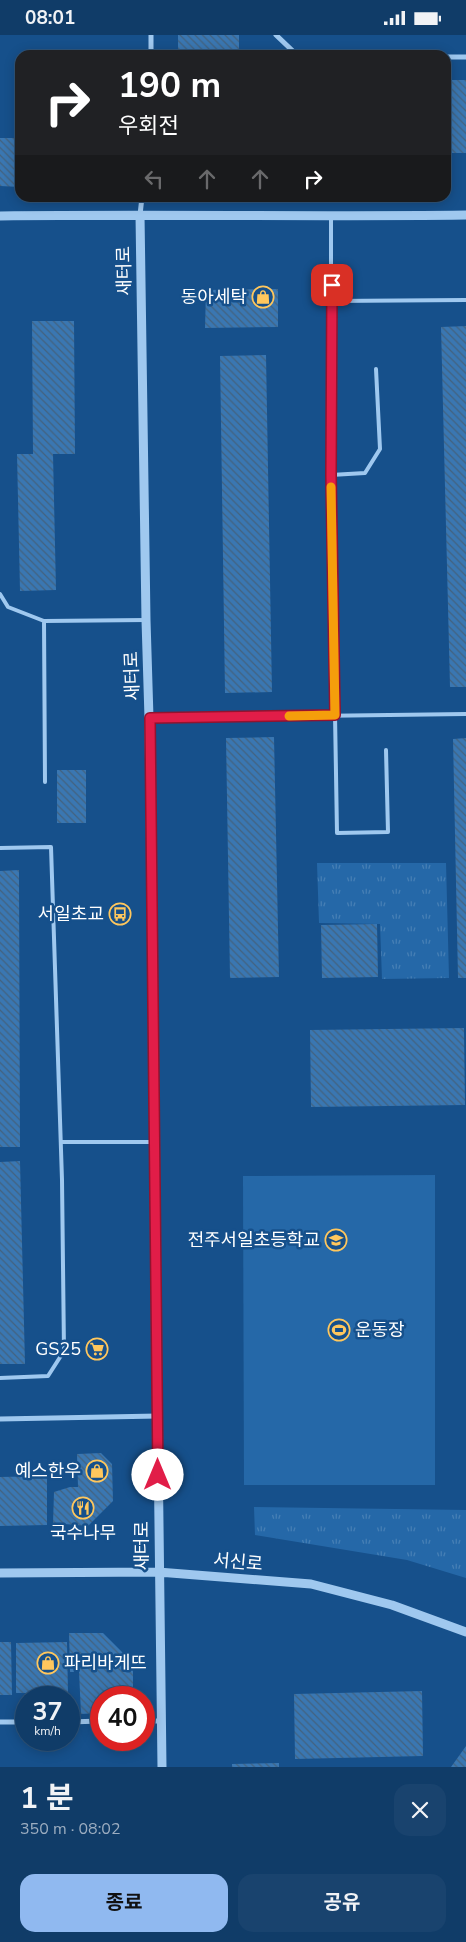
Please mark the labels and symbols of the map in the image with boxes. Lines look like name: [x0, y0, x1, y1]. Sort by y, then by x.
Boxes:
street label: 새터로: [112, 246, 136, 296]
pin: [311, 264, 353, 306]
place label: 동아세탁: [181, 285, 247, 309]
shop icon: 동아세탁: [251, 285, 275, 309]
street label: 새터로: [119, 651, 145, 701]
place label: 서일초교: [38, 902, 104, 926]
bus stop icon: 서일초교: [108, 902, 132, 926]
place label: 전주서일초등학교: [188, 1228, 320, 1252]
school or university icon: 전주서일초등학교: [324, 1228, 348, 1252]
sports icon: 운동장: [327, 1318, 351, 1342]
place label: 운동장: [355, 1318, 405, 1342]
place label: GS25: [35, 1337, 81, 1361]
supermarket icon: GS25: [85, 1337, 109, 1361]
position arrow: [131, 1448, 183, 1500]
place label: 예스한우: [15, 1459, 81, 1483]
shop icon: 예스한우: [85, 1459, 109, 1483]
restaurant icon: 국수나무: [71, 1496, 95, 1520]
place label: 국수나무: [50, 1521, 116, 1545]
street label: 새터로: [130, 1521, 154, 1571]
street label: 서신로: [212, 1548, 264, 1576]
shop icon: 파리바게뜨: [36, 1651, 60, 1675]
place label: 파리바게뜨: [64, 1651, 147, 1675]
speed limit sign: 40: [90, 1686, 155, 1751]

